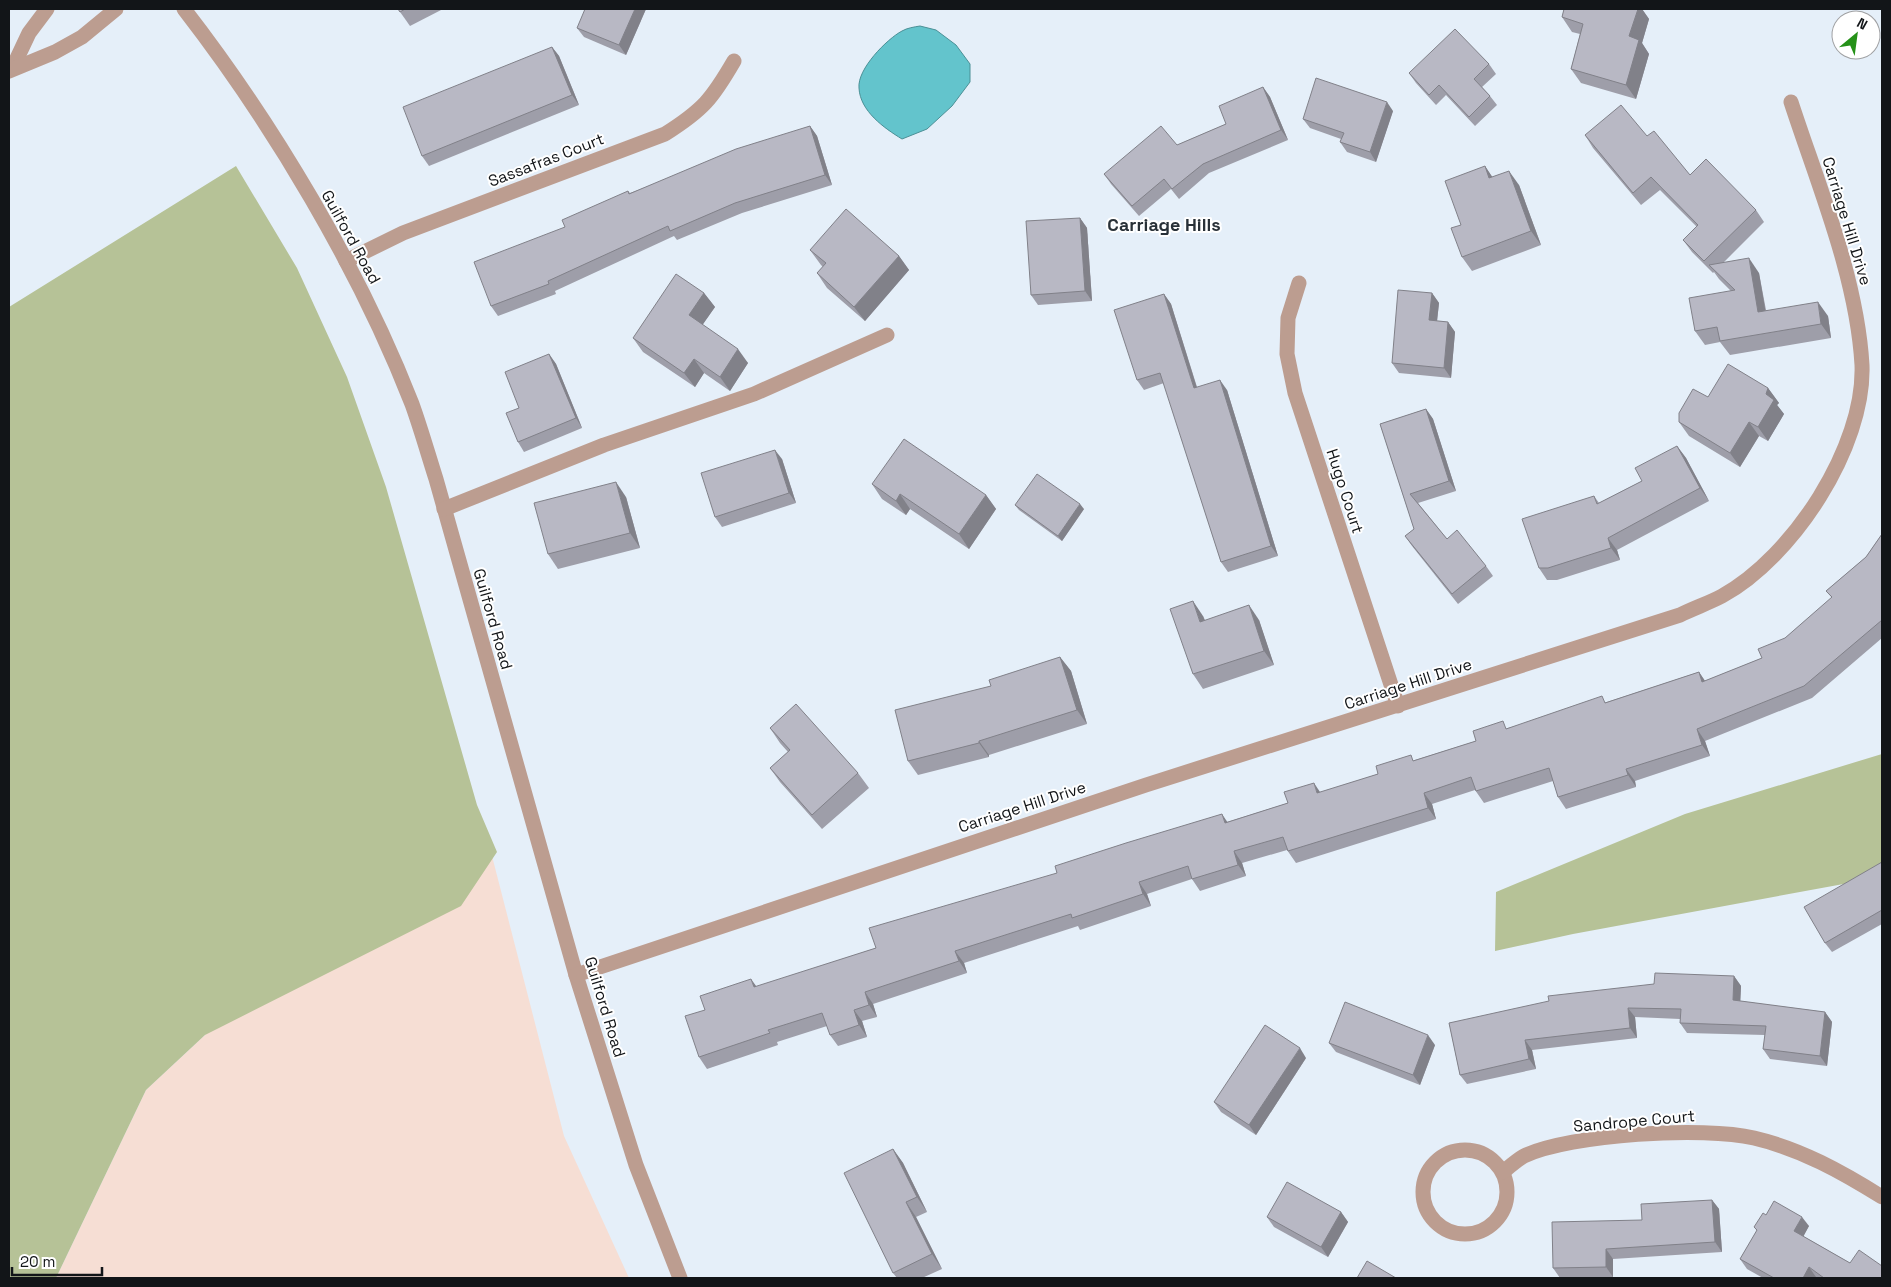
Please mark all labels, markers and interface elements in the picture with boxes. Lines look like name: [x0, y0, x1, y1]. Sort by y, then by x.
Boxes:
north arrow: [1831, 10, 1881, 60]
text: N: [1854, 13, 1871, 34]
street label: Sassafras Court: [485, 128, 607, 192]
street label: Carriage Hill Drive: [1818, 154, 1876, 288]
street label: Guilford Road: [317, 186, 385, 288]
district label: Carriage Hills: [1107, 213, 1221, 236]
street label: Hugo Court: [1321, 446, 1369, 536]
street label: Guilford Road: [469, 566, 517, 672]
street label: Carriage Hill Drive: [1342, 653, 1474, 715]
street label: Carriage Hill Drive: [956, 776, 1088, 838]
street label: Guilford Road: [580, 954, 630, 1060]
street label: Sandrope Court: [1572, 1105, 1696, 1137]
scale bar: [12, 1244, 102, 1276]
text: 20 m: [20, 1252, 55, 1271]

